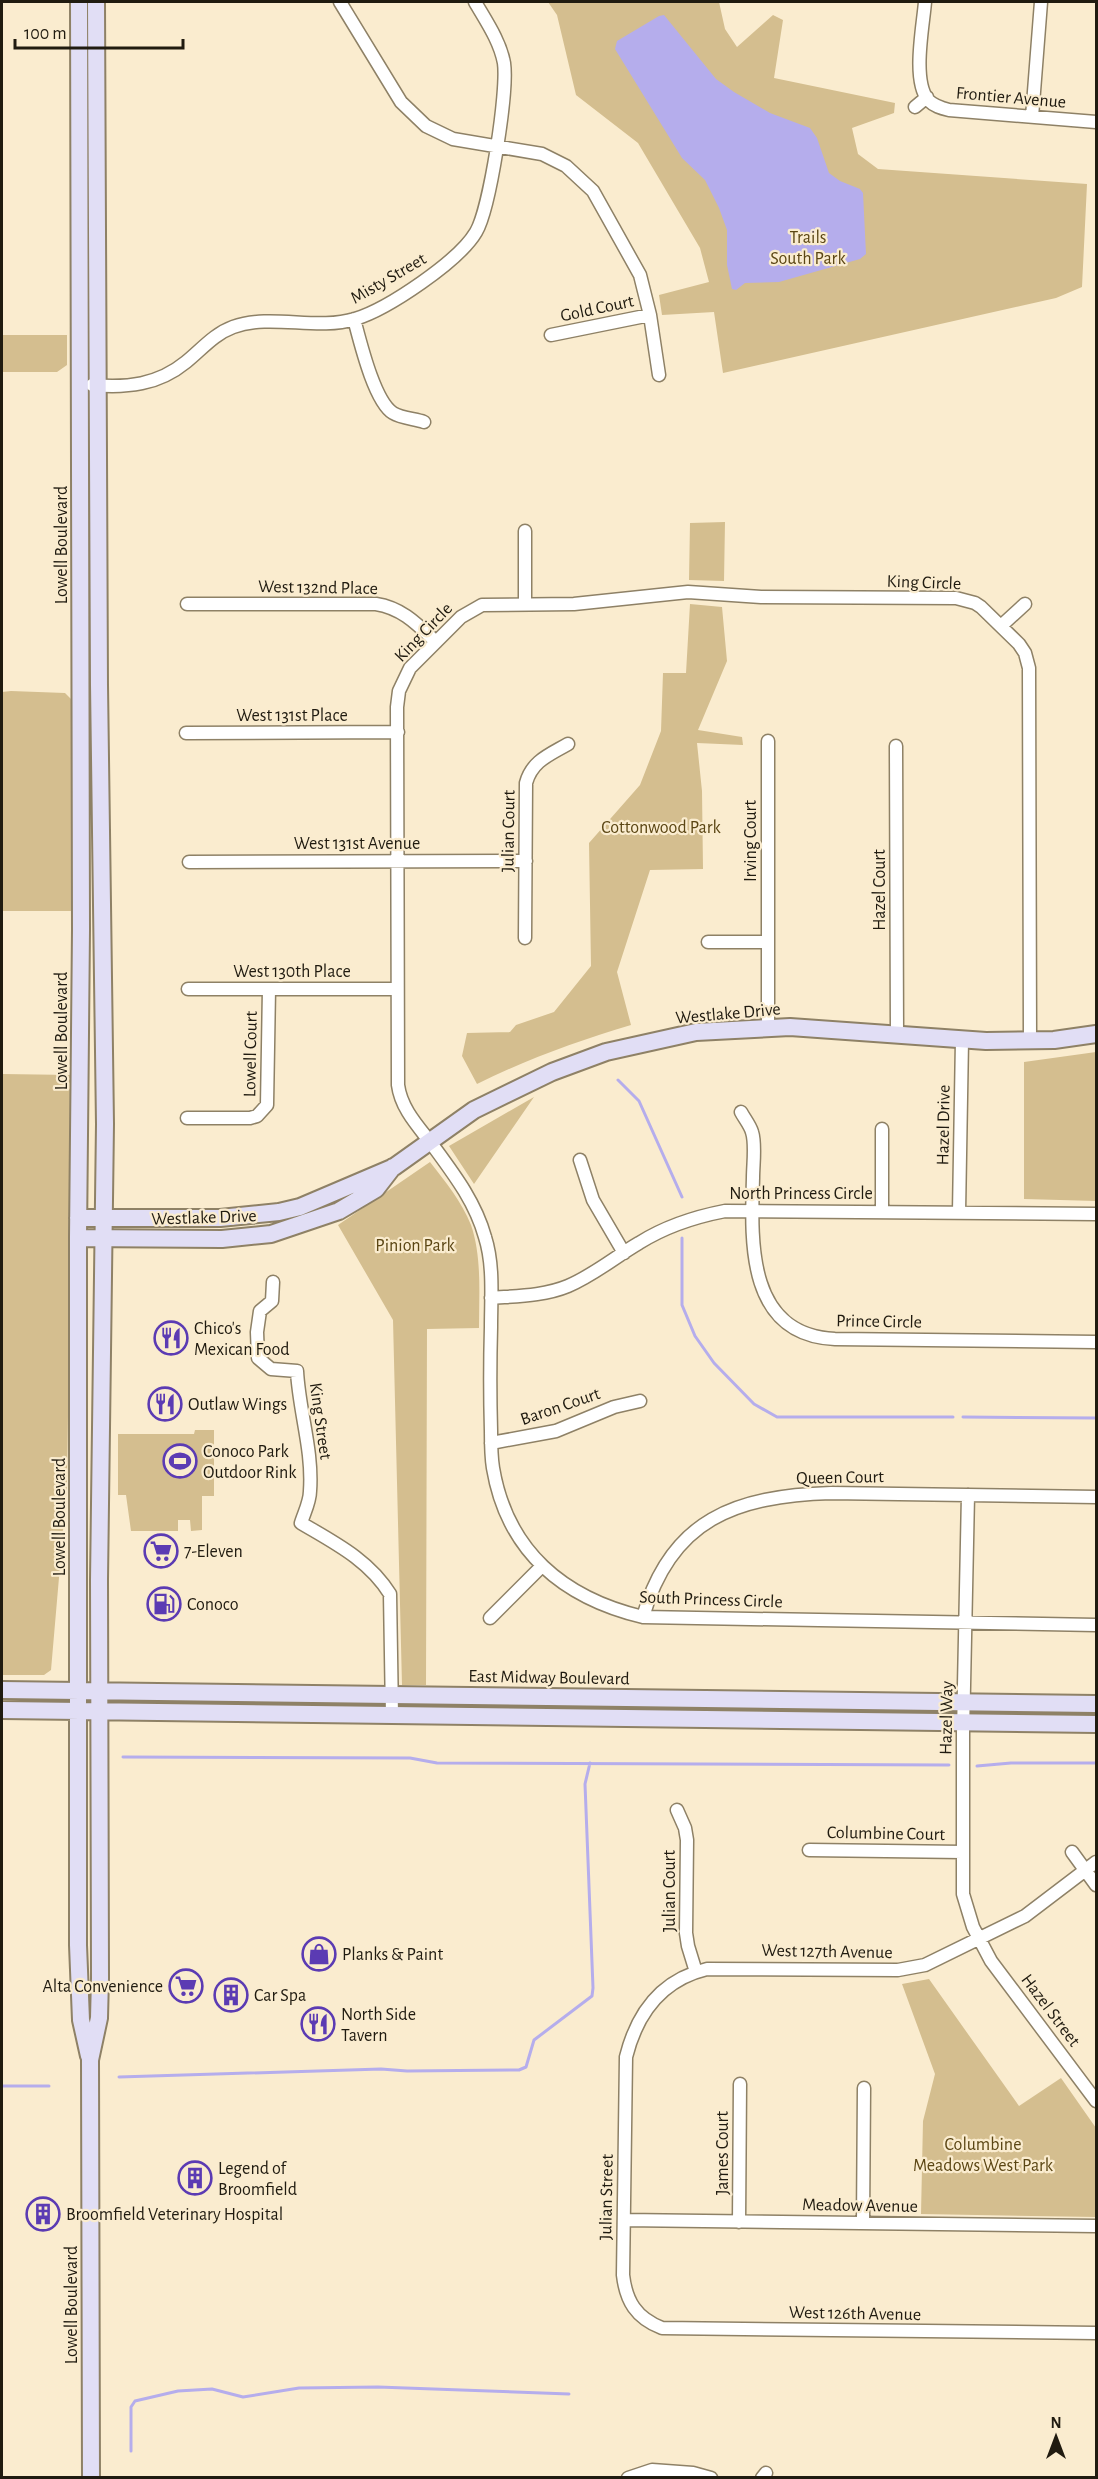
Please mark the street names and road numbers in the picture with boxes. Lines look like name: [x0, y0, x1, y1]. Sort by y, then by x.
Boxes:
street label: Frontier Avenue: [955, 84, 1067, 112]
street label: Misty Street: [348, 250, 430, 308]
street label: Gold Court: [559, 292, 636, 326]
street label: Lowell Boulevard: [53, 486, 71, 604]
street label: King Circle: [886, 573, 961, 593]
street label: West 132nd Place: [258, 578, 378, 598]
street label: King Circle: [391, 600, 456, 666]
street label: West 131st Place: [236, 707, 348, 725]
street label: Julian Court: [499, 790, 519, 872]
street label: Irving Court: [742, 800, 760, 882]
street label: West 131st Avenue: [294, 835, 420, 853]
street label: Hazel Court: [871, 849, 889, 931]
street label: West 130th Place: [233, 963, 351, 981]
street label: Lowell Boulevard: [53, 972, 71, 1090]
street label: Westlake Drive: [675, 1000, 781, 1028]
street label: Lowell Court: [241, 1010, 261, 1097]
street label: Hazel Drive: [934, 1085, 954, 1165]
street label: North Princess Circle: [729, 1185, 873, 1203]
street label: Westlake Drive: [151, 1207, 257, 1229]
street label: Prince Circle: [836, 1312, 922, 1332]
street label: King Street: [306, 1381, 334, 1461]
street label: Baron Court: [518, 1385, 603, 1429]
street label: Lowell Boulevard: [51, 1458, 69, 1576]
street label: Queen Court: [796, 1468, 884, 1488]
street label: South Princess Circle: [639, 1589, 783, 1611]
street label: East Midway Boulevard: [468, 1668, 630, 1688]
street label: Hazel Way: [937, 1681, 957, 1755]
street label: Columbine Court: [827, 1824, 946, 1844]
street label: Julian Court: [661, 1850, 679, 1932]
street label: West 127th Avenue: [761, 1942, 893, 1962]
street label: Hazel Street: [1017, 1971, 1083, 2050]
street label: James Court: [714, 2111, 732, 2195]
street label: Julian Street: [597, 2154, 617, 2240]
street label: Meadow Avenue: [802, 2196, 918, 2216]
street label: Lowell Boulevard: [63, 2246, 81, 2364]
street label: West 126th Avenue: [789, 2304, 921, 2324]

